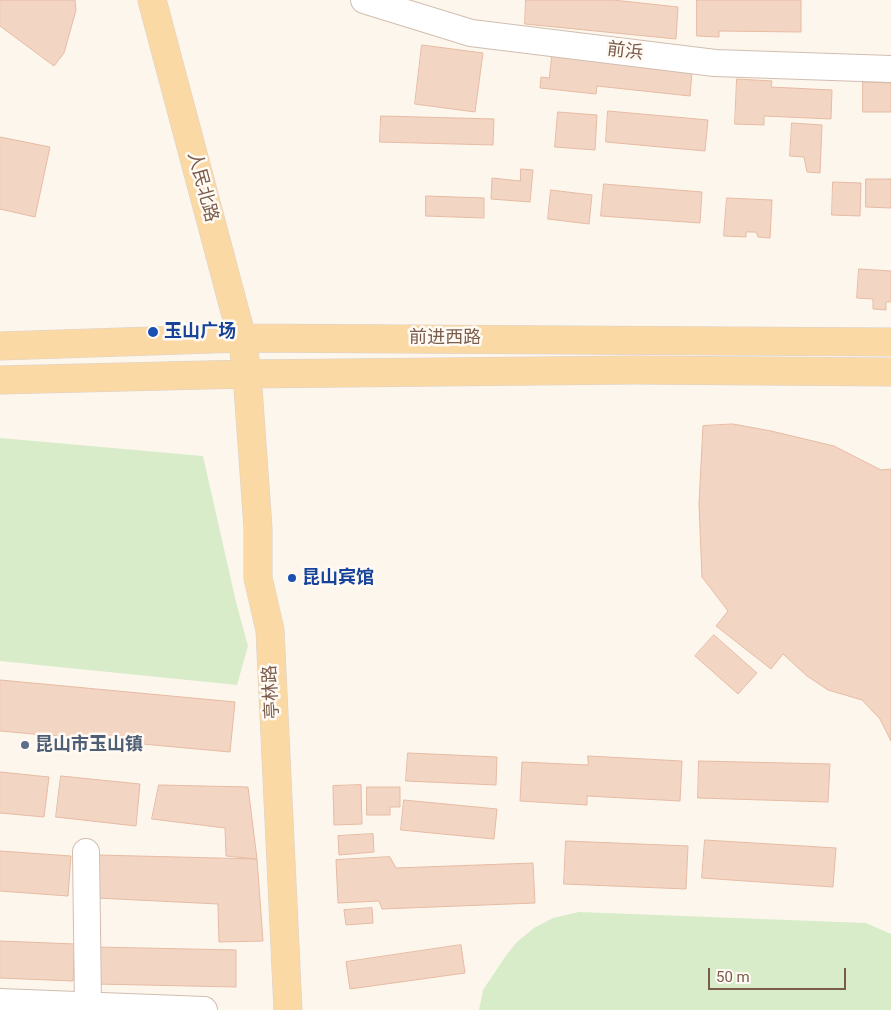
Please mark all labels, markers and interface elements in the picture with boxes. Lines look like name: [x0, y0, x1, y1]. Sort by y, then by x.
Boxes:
street label: 前浜: [606, 39, 644, 65]
street label: 人民北路: [182, 149, 222, 225]
place label: 玉山广场: [164, 321, 236, 343]
marker: 玉山广场: [146, 325, 160, 339]
street label: 前进西路: [409, 327, 481, 349]
place label: 昆山宾馆: [302, 567, 374, 589]
marker: 昆山宾馆: [286, 572, 298, 584]
street label: 亭林路: [260, 664, 284, 720]
place label: 昆山市玉山镇: [35, 734, 143, 756]
marker: 昆山市玉山镇: [19, 739, 31, 751]
scale bar: [711, 958, 848, 990]
text: 50 m: [716, 968, 750, 986]

